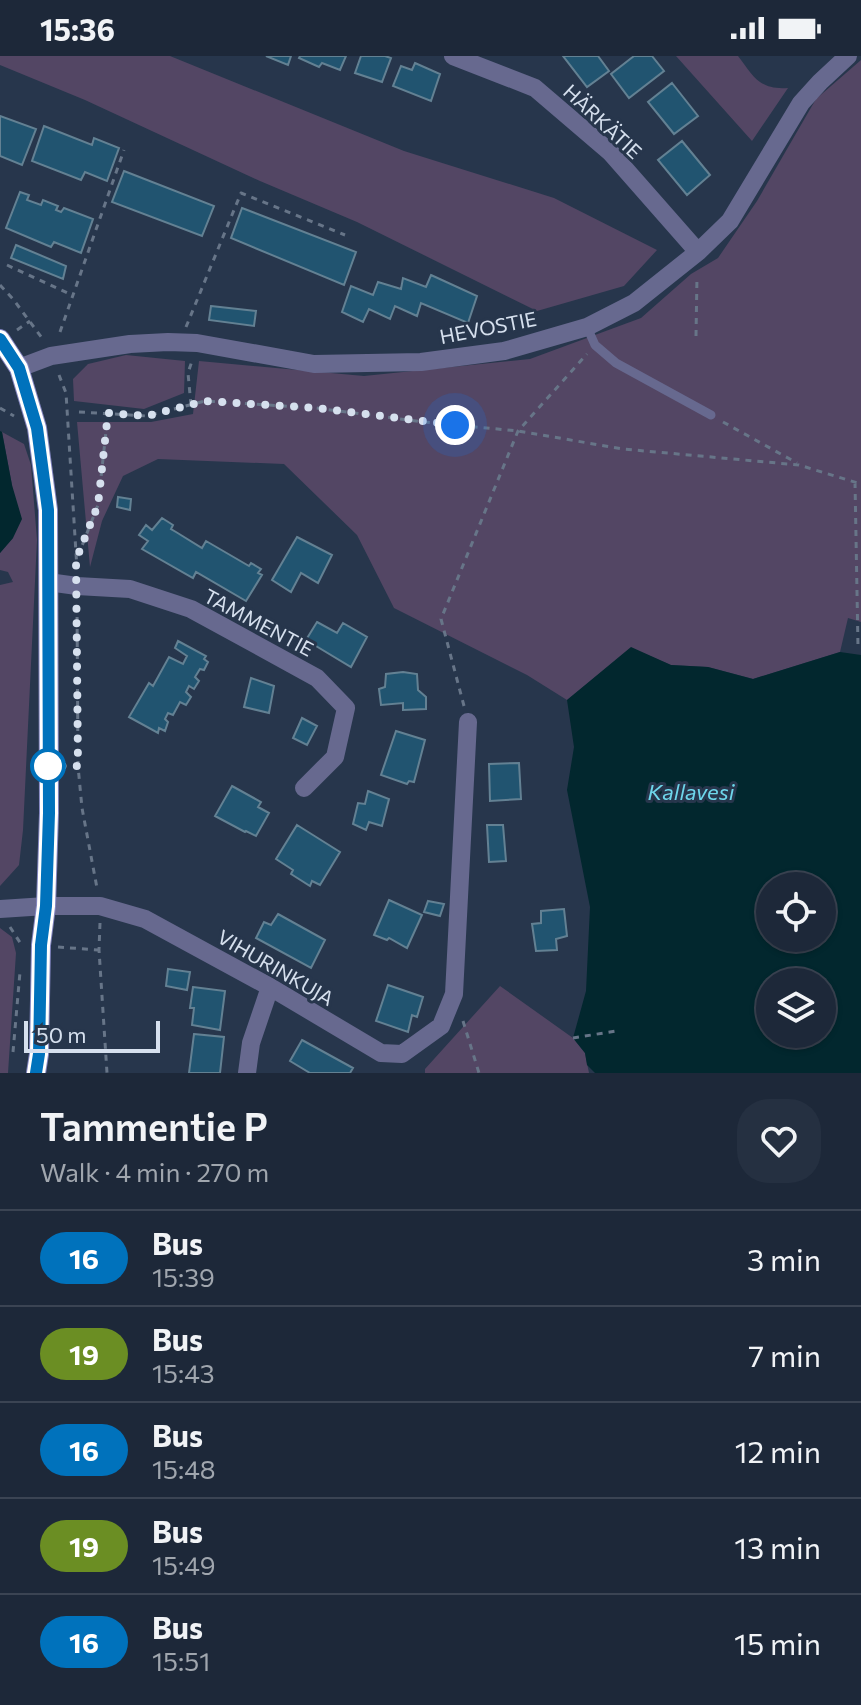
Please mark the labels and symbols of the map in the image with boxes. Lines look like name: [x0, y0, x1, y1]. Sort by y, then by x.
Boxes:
street label: HÄRKÄTIE: [559, 79, 647, 163]
street label: HEVOSTIE: [437, 306, 539, 348]
your location: [435, 405, 475, 445]
street label: TAMMENTIE: [200, 583, 318, 661]
unlabelled marker: [31, 749, 65, 783]
water label: Kallavesi: [648, 778, 736, 805]
street label: VIHURINKUJA: [213, 924, 339, 1010]
scale bar: [24, 1017, 160, 1053]

